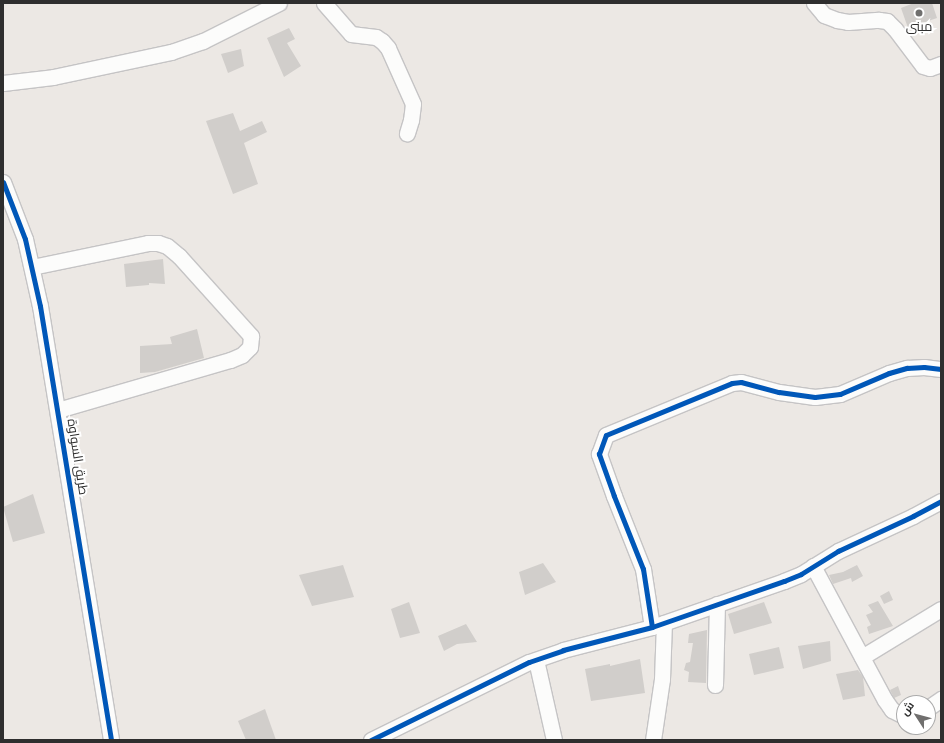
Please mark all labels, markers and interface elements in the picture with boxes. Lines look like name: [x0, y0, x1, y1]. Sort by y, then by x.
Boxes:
marker: مبنى: [914, 8, 924, 18]
place label: مبنى: [906, 19, 932, 35]
street label: طريق السواوة: [63, 418, 91, 496]
north arrow: [896, 695, 936, 735]
text: ش: [897, 699, 917, 718]

